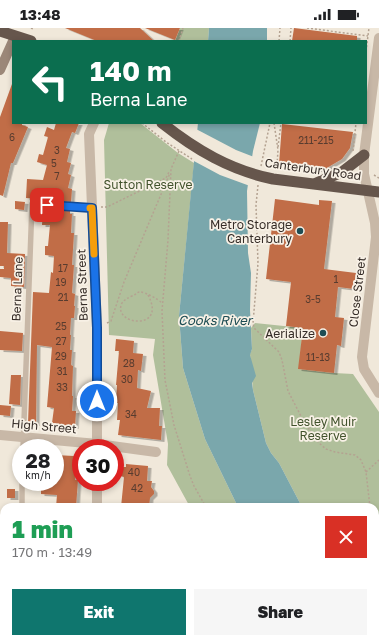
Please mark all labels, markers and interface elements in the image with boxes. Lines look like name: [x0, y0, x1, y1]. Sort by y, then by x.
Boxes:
text: 13:48: [20, 5, 61, 23]
text: 140 m: [90, 54, 172, 87]
icon: left: [24, 56, 76, 108]
text: Berna Lane: [90, 88, 187, 110]
house number: 6: [9, 131, 15, 143]
house number: 211-215: [298, 134, 334, 146]
house number: 3: [54, 144, 60, 156]
street label: Canterbury Road: [264, 155, 362, 183]
house number: 5: [51, 157, 57, 169]
house number: 7: [54, 170, 60, 182]
park label: Sutton Reserve: [104, 177, 192, 192]
pin: [30, 188, 64, 222]
icon: arrive: [36, 194, 58, 216]
place label: Metro Storage Canterbury: [210, 217, 292, 246]
marker: Metro Storage Canterbury: [295, 226, 305, 236]
street label: Berna Street: [73, 248, 91, 321]
street label: Berna Lane: [8, 256, 26, 322]
street label: Close Street: [345, 256, 369, 328]
house number: 17: [58, 262, 68, 274]
house number: 1: [334, 273, 339, 285]
house number: 19: [56, 276, 66, 288]
house number: 21: [58, 291, 68, 303]
house number: 3-5: [305, 293, 321, 305]
water label: Cooks River: [178, 312, 254, 328]
house number: 25: [55, 320, 67, 332]
place label: Aerialize: [265, 326, 315, 341]
marker: Aerialize: [318, 328, 328, 338]
house number: 27: [55, 335, 67, 347]
house number: 29: [55, 350, 67, 362]
house number: 11-13: [306, 351, 330, 363]
house number: 28: [123, 357, 135, 369]
house number: 31: [57, 365, 67, 377]
house number: 30: [121, 373, 133, 385]
position arrow: [76, 380, 118, 422]
house number: 33: [56, 381, 68, 393]
house number: 34: [125, 408, 137, 420]
park label: Lesley Muir Reserve: [290, 414, 356, 443]
street label: High Street: [11, 416, 78, 436]
speed limit sign: 30: [72, 439, 124, 491]
text: 28: [25, 448, 50, 472]
house number: 40: [128, 466, 140, 478]
text: km/h: [25, 469, 51, 481]
house number: 42: [131, 482, 143, 494]
text: 1 min: [12, 514, 73, 543]
button: close: [325, 516, 367, 558]
text: 170 m · 13:49: [12, 544, 92, 560]
button: Exit: [12, 589, 186, 635]
button: Share: [194, 589, 367, 635]

